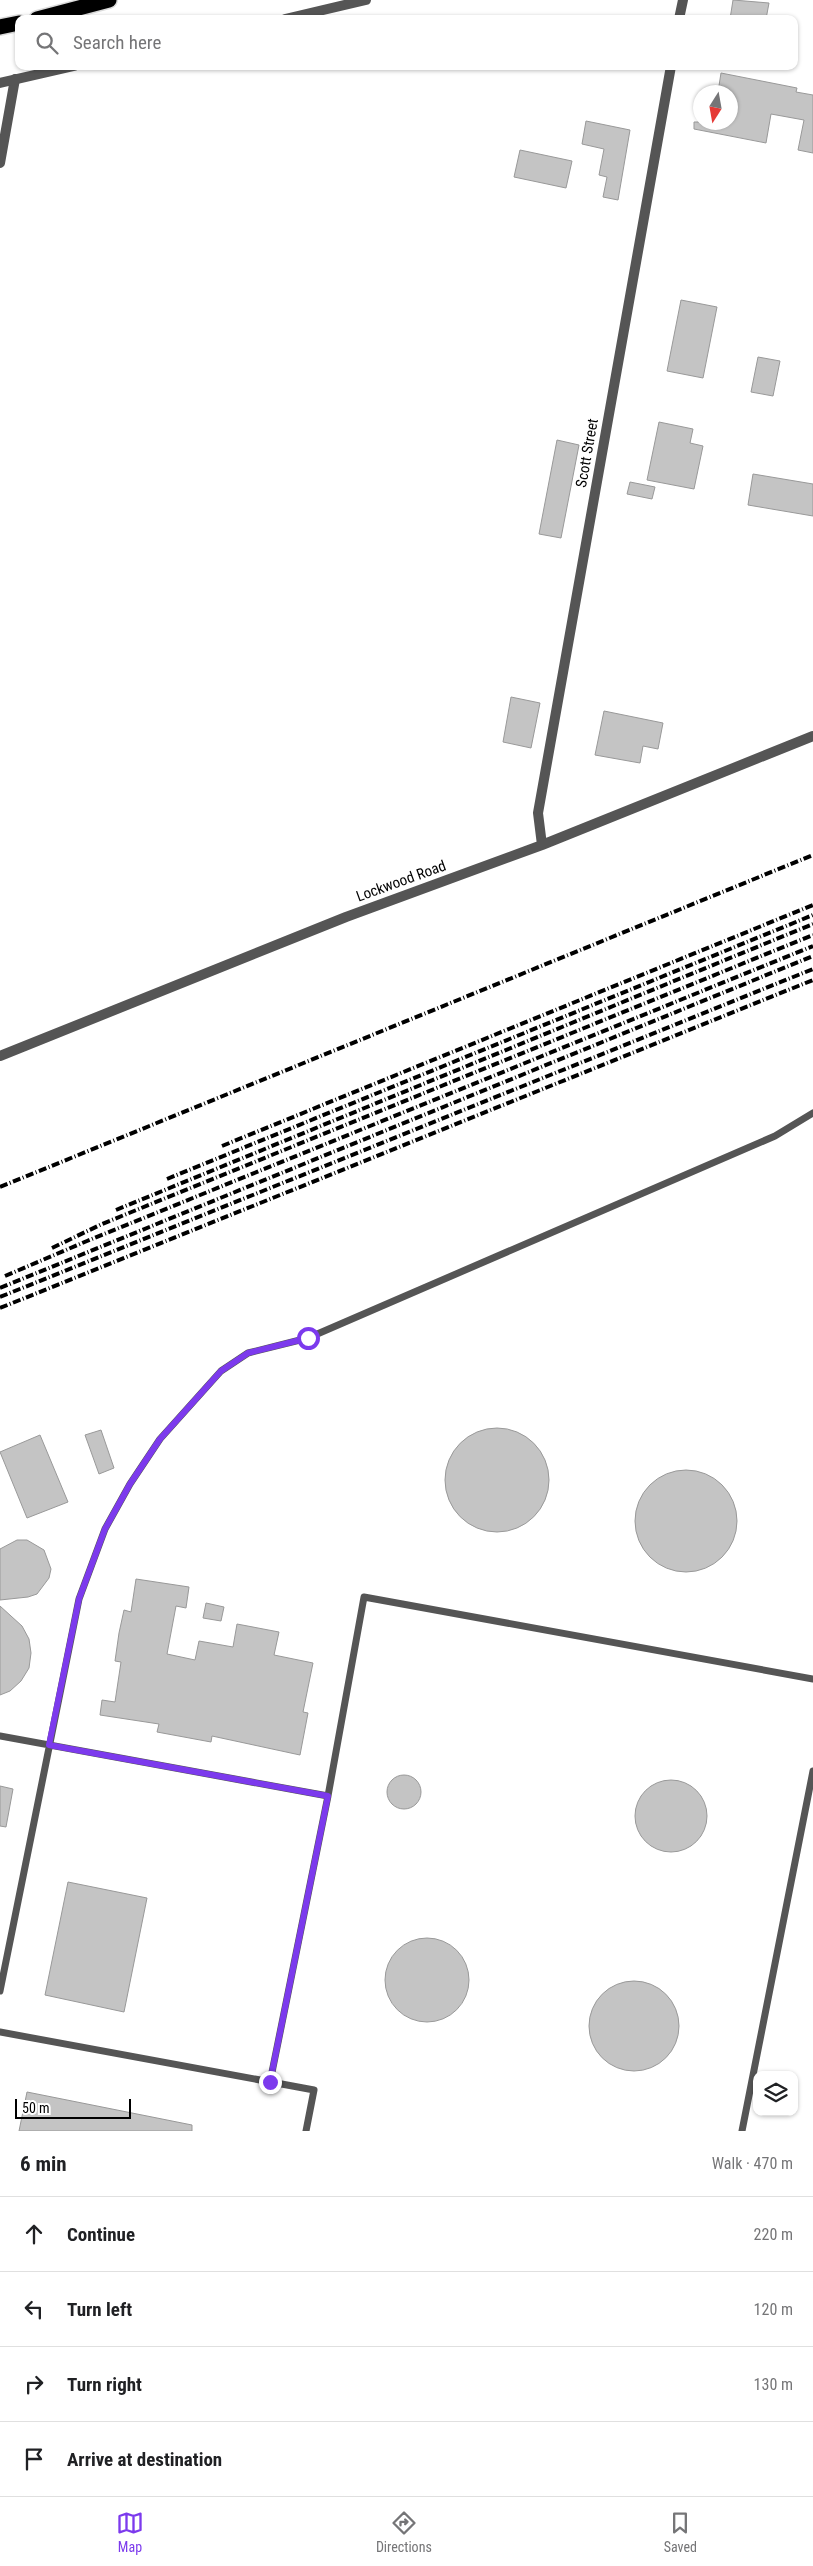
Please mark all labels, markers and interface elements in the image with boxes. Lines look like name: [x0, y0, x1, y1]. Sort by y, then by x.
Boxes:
search box: [15, 15, 798, 70]
icon: search: [33, 29, 61, 57]
text: Search here: [73, 31, 161, 54]
north arrow: [693, 85, 738, 130]
street label: Scott Street: [572, 417, 602, 489]
street label: Lockwood Road: [354, 856, 448, 906]
route start: [297, 1327, 320, 1350]
route end: [259, 2071, 282, 2094]
map controls: [753, 2071, 798, 2116]
button: layers: [753, 2071, 798, 2116]
scale bar: [15, 2096, 131, 2119]
text: 50 m: [22, 2100, 50, 2116]
text: 6 min: [20, 2152, 67, 2176]
text: Walk · 470 m: [712, 2154, 793, 2173]
icon: ahead: [20, 2220, 48, 2248]
text: Continue: [67, 2223, 135, 2246]
text: 220 m: [754, 2225, 793, 2244]
icon: left: [20, 2295, 48, 2323]
text: Turn left: [67, 2298, 132, 2321]
text: 120 m: [754, 2300, 793, 2319]
icon: right: [20, 2370, 48, 2398]
text: Turn right: [67, 2373, 142, 2396]
text: 130 m: [754, 2375, 793, 2394]
icon: arrive: [20, 2445, 48, 2473]
text: Arrive at destination: [67, 2448, 222, 2471]
tab: Map: [116, 2509, 144, 2555]
tab: Directions: [376, 2509, 432, 2555]
tab: Saved: [664, 2509, 697, 2555]

